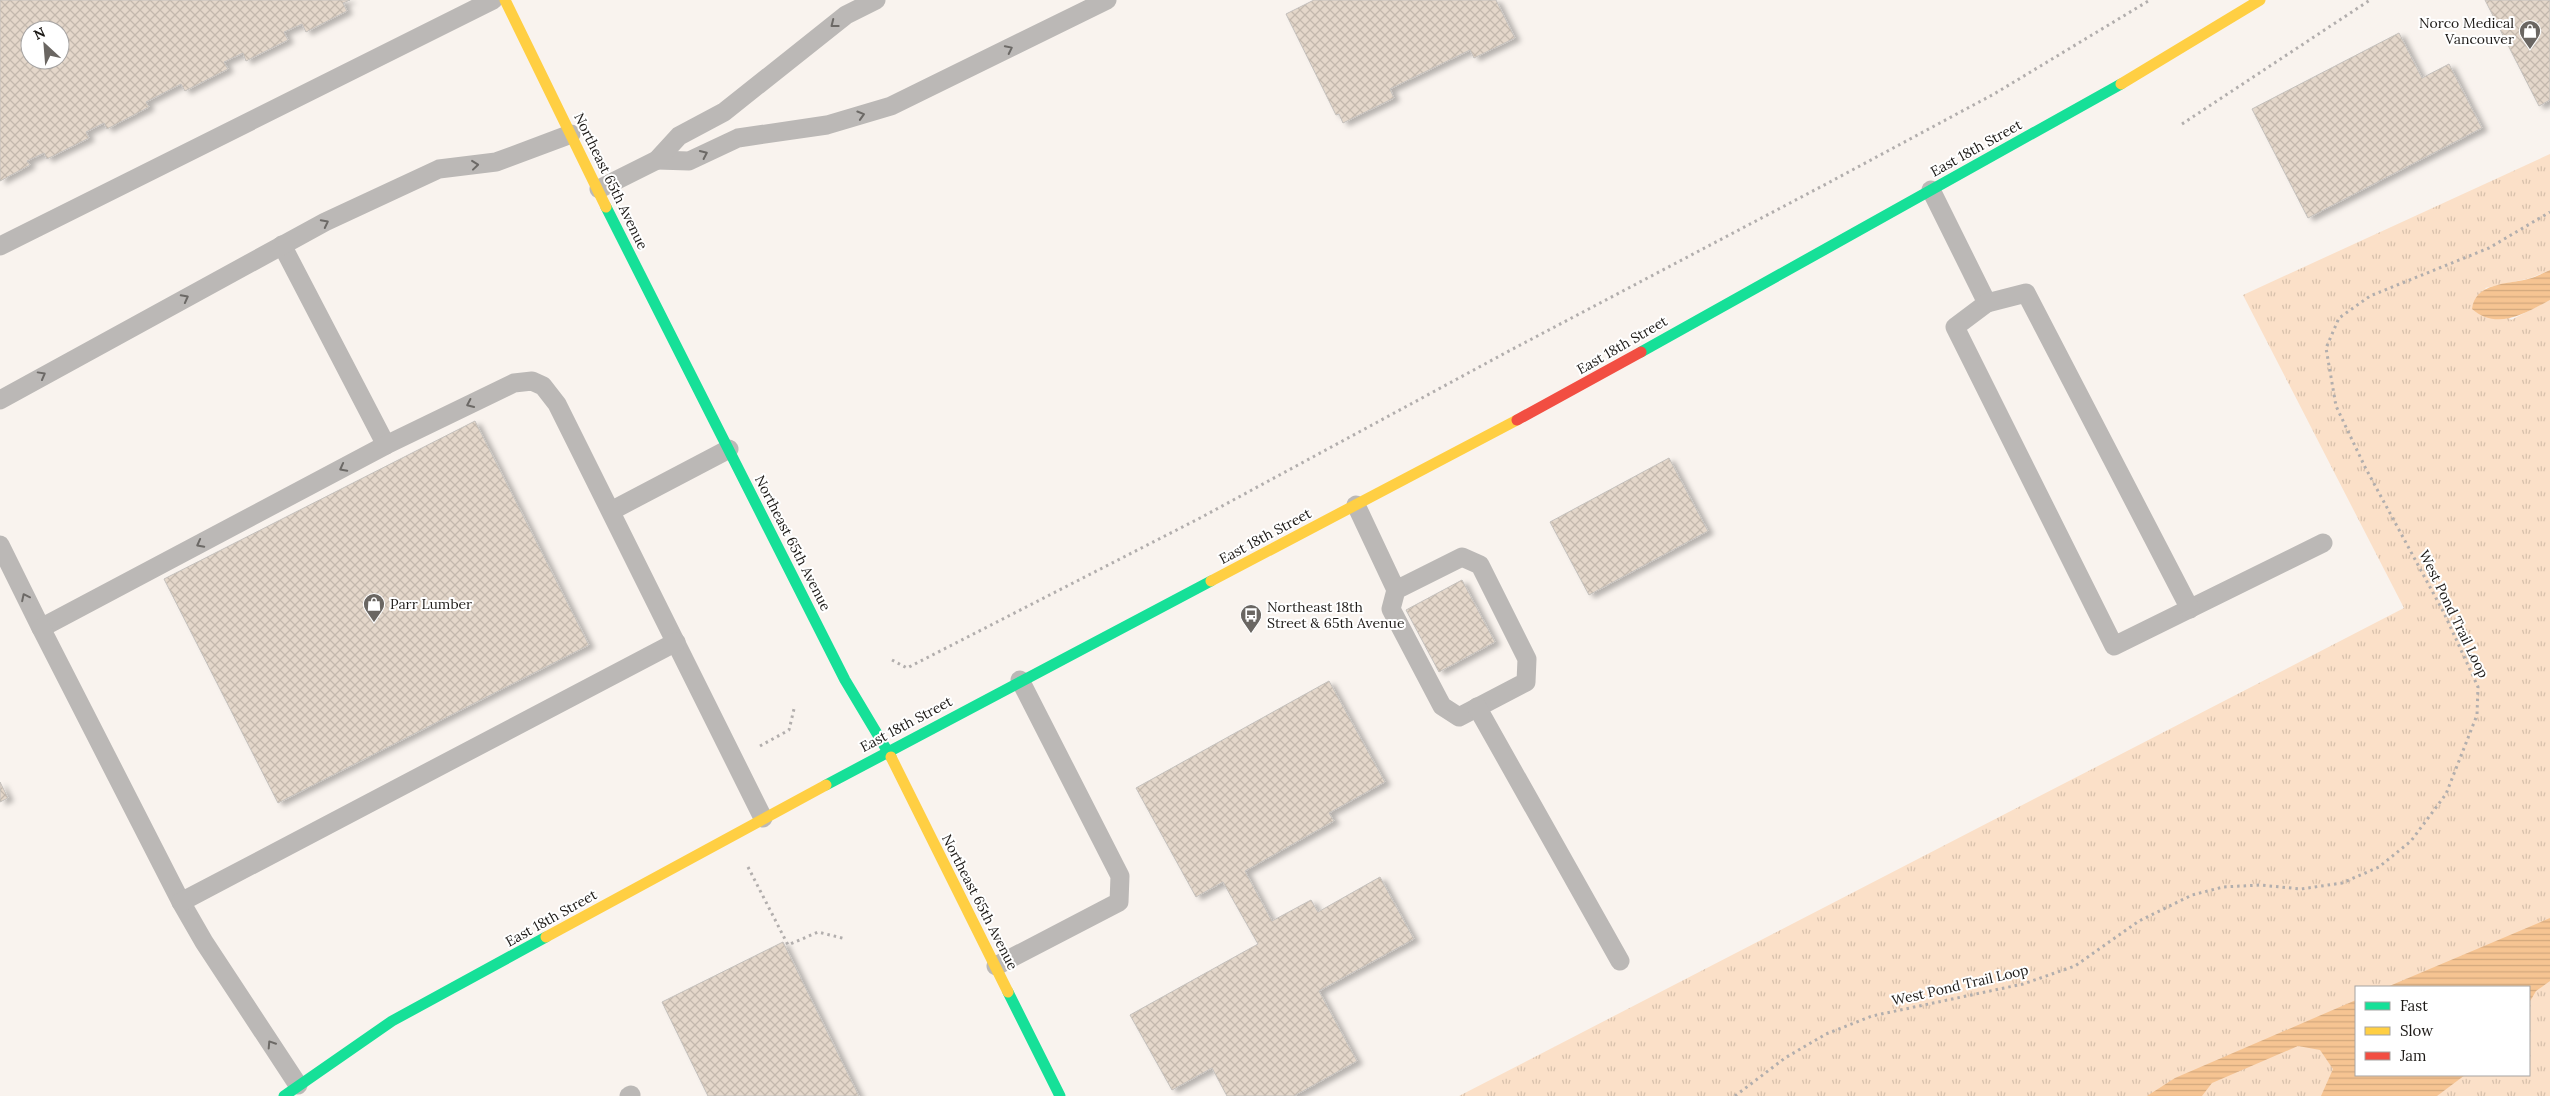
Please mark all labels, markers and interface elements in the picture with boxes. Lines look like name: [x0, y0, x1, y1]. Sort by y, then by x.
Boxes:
place label: Norco Medical Vancouver: [2419, 14, 2514, 48]
one-way arrow: [831, 19, 840, 27]
shop icon: Norco Medical Vancouver: [2518, 19, 2542, 50]
north arrow: [20, 20, 70, 70]
text: N: [30, 23, 48, 44]
one-way arrow: [1004, 44, 1013, 55]
street label: Northeast 65th Avenue: [570, 110, 652, 253]
one-way arrow: [856, 111, 864, 121]
street label: East 18th Street: [1927, 115, 2025, 181]
one-way arrow: [699, 150, 708, 160]
one-way arrow: [471, 160, 479, 171]
one-way arrow: [319, 219, 328, 229]
one-way arrow: [180, 294, 189, 304]
street label: East 18th Street: [1573, 312, 1671, 378]
one-way arrow: [37, 371, 46, 381]
one-way arrow: [466, 398, 475, 408]
one-way arrow: [340, 462, 349, 472]
street label: Northeast 65th Avenue: [751, 472, 835, 614]
street label: East 18th Street: [1216, 504, 1315, 568]
one-way arrow: [196, 538, 205, 548]
street label: West Pond Trail Loop: [2415, 547, 2493, 681]
shop icon: Parr Lumber: [362, 592, 386, 623]
one-way arrow: [21, 593, 32, 602]
place label: Parr Lumber: [390, 595, 472, 613]
place label: Northeast 18th Street & 65th Avenue: [1267, 598, 1405, 632]
bus stop icon: Northeast 18th Street & 65th Avenue: [1239, 603, 1263, 634]
street label: East 18th Street: [857, 692, 956, 756]
street label: Northeast 65th Avenue: [938, 831, 1022, 973]
street label: East 18th Street: [502, 885, 600, 951]
street label: West Pond Trail Loop: [1890, 961, 2030, 1009]
legend: [2355, 986, 2530, 1076]
text: Fast: [2400, 996, 2428, 1015]
text: Slow: [2400, 1021, 2433, 1040]
one-way arrow: [268, 1041, 277, 1050]
text: Jam: [2399, 1046, 2427, 1065]

